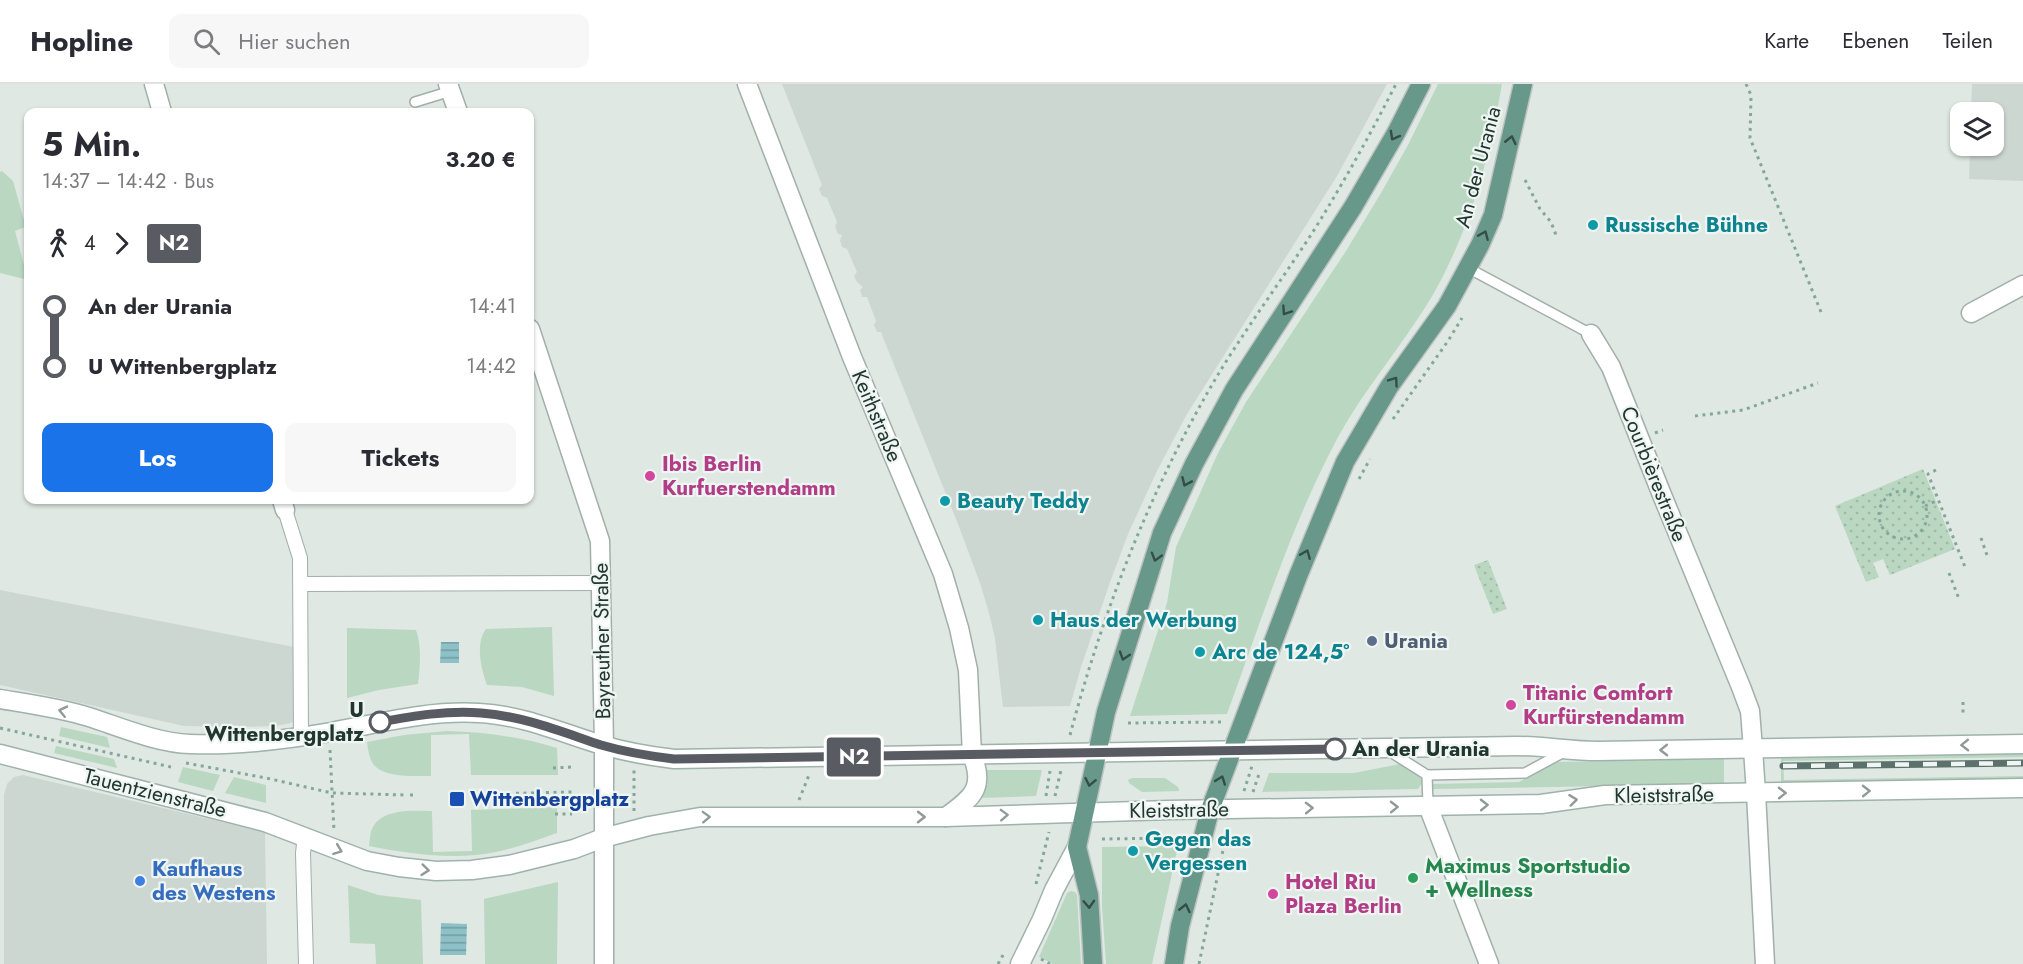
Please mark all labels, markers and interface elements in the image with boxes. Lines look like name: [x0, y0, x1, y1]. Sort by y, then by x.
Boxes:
search box: [169, 14, 589, 68]
text: Hopline: [30, 21, 133, 62]
icon: search: [190, 25, 223, 58]
text: Hier suchen: [238, 25, 351, 57]
text: Karte: [1764, 26, 1809, 56]
text: Ebenen: [1842, 26, 1909, 56]
text: Teilen: [1942, 26, 1993, 56]
map controls: [1950, 102, 2004, 156]
button: layers: [1950, 102, 2004, 156]
street label: An der Urania: [1447, 103, 1509, 231]
text: 5 Min.: [42, 121, 141, 168]
one-way arrow: [1390, 130, 1401, 140]
one-way arrow: [1504, 135, 1517, 145]
text: 3.20 €: [446, 143, 516, 175]
text: 14:37 – 14:42 · Bus: [42, 167, 214, 196]
place label: Russische Bühne: [1605, 210, 1768, 240]
marker: Russische Bühne: [1586, 218, 1600, 232]
icon: walk: [42, 227, 75, 260]
icon: forward: [105, 227, 138, 260]
text: N2: [159, 228, 189, 258]
text: 4: [84, 229, 96, 258]
one-way arrow: [1477, 230, 1489, 241]
text: An der Urania: [88, 290, 232, 322]
text: 14:41: [469, 292, 516, 321]
one-way arrow: [1282, 304, 1293, 315]
text: U Wittenbergplatz: [88, 350, 277, 382]
text: 14:42: [466, 352, 516, 381]
street label: Keithstraße: [844, 365, 910, 467]
one-way arrow: [1387, 376, 1398, 387]
street label: Courbièrestraße: [1613, 402, 1695, 546]
button: Los: [42, 423, 273, 492]
button: Tickets: [285, 423, 516, 492]
place label: Ibis Berlin Kurfuerstendamm: [662, 449, 836, 503]
marker: Ibis Berlin Kurfuerstendamm: [643, 469, 657, 483]
one-way arrow: [1181, 476, 1193, 487]
place label: Beauty Teddy: [957, 486, 1090, 516]
marker: Beauty Teddy: [938, 494, 952, 508]
one-way arrow: [1299, 550, 1311, 561]
one-way arrow: [1150, 552, 1163, 562]
street label: Bayreuther Straße: [586, 562, 618, 720]
place label: Haus der Werbung: [1050, 605, 1237, 635]
marker: Haus der Werbung: [1031, 613, 1045, 627]
place label: Urania: [1384, 626, 1448, 656]
marker: Urania: [1365, 634, 1379, 648]
place label: Arc de 124,5°: [1211, 637, 1349, 667]
marker: Arc de 124,5°: [1193, 645, 1207, 659]
one-way arrow: [1119, 650, 1131, 661]
place label: Titanic Comfort Kurfürstendamm: [1523, 678, 1685, 732]
place label: U Wittenbergplatz: [205, 695, 364, 749]
marker: Titanic Comfort Kurfürstendamm: [1504, 698, 1518, 712]
one-way arrow: [59, 705, 69, 718]
marker: U Wittenbergplatz: [369, 711, 391, 733]
place label: An der Urania: [1351, 734, 1490, 764]
line badge: N2: [827, 738, 881, 776]
marker: An der Urania: [1324, 738, 1346, 760]
one-way arrow: [1960, 739, 1969, 751]
text: N2: [839, 742, 869, 772]
one-way arrow: [1659, 744, 1668, 757]
street label: Tauentzienstraße: [80, 761, 230, 825]
one-way arrow: [1214, 775, 1226, 786]
one-way arrow: [1084, 777, 1097, 787]
street label: Kleiststraße: [1614, 779, 1714, 811]
place label: Wittenbergplatz: [470, 784, 629, 814]
one-way arrow: [1861, 785, 1870, 797]
one-way arrow: [1777, 786, 1786, 799]
marker: Wittenbergplatz: [448, 790, 466, 808]
street label: Kleiststraße: [1129, 794, 1229, 826]
one-way arrow: [1568, 794, 1577, 806]
one-way arrow: [1480, 799, 1489, 811]
one-way arrow: [1390, 800, 1399, 813]
one-way arrow: [1304, 802, 1313, 814]
one-way arrow: [1000, 809, 1009, 821]
one-way arrow: [702, 811, 711, 824]
one-way arrow: [917, 811, 926, 823]
place label: Gegen das Vergessen: [1144, 824, 1252, 878]
one-way arrow: [331, 843, 342, 855]
marker: Gegen das Vergessen: [1126, 844, 1140, 858]
place label: Maximus Sportstudio + Wellness: [1425, 851, 1630, 905]
place label: Kaufhaus des Westens: [152, 854, 276, 908]
one-way arrow: [420, 863, 429, 876]
place label: Hotel Riu Plaza Berlin: [1285, 867, 1402, 921]
marker: Maximus Sportstudio + Wellness: [1406, 871, 1420, 885]
marker: Kaufhaus des Westens: [133, 874, 147, 888]
marker: Hotel Riu Plaza Berlin: [1266, 887, 1280, 901]
one-way arrow: [1083, 900, 1096, 909]
one-way arrow: [1177, 903, 1190, 913]

